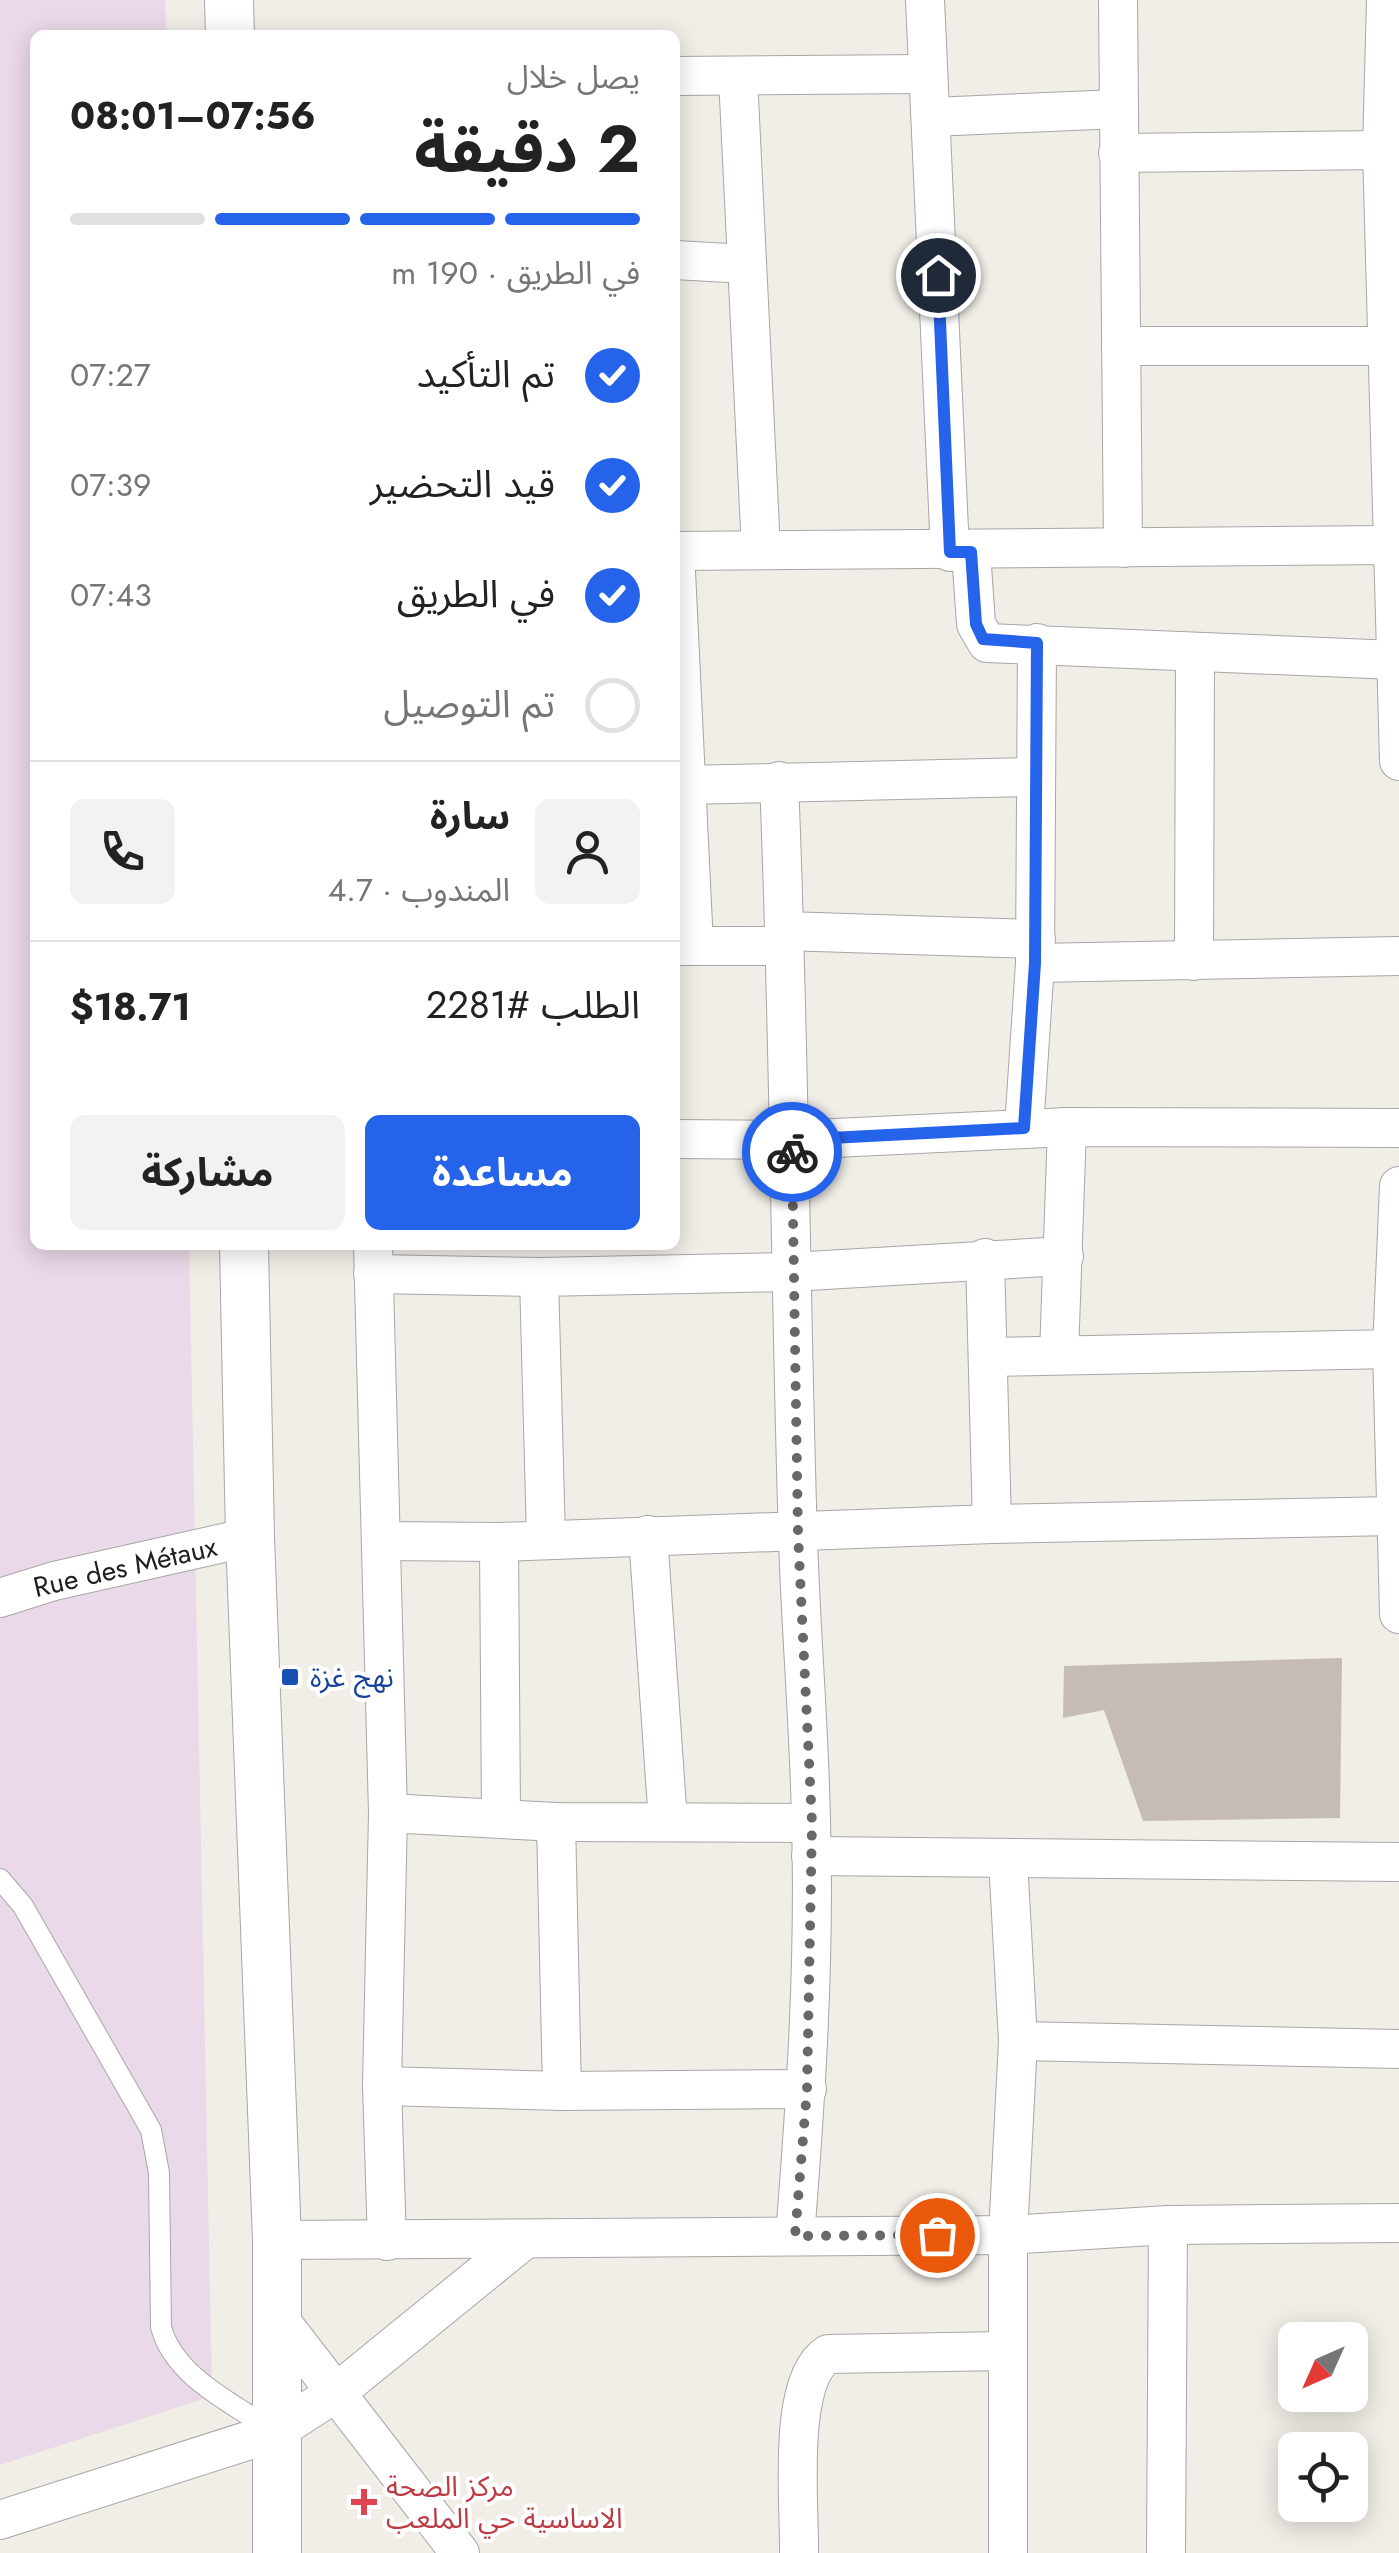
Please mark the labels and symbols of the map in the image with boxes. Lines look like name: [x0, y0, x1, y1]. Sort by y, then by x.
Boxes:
pin: [896, 233, 981, 318]
courier: [742, 1102, 842, 1202]
street label: Rue des Métaux: [29, 1526, 221, 1608]
place label: نهج غزة: [310, 1657, 394, 1698]
marker: نهج غزة: [279, 1666, 301, 1688]
pin: [895, 2193, 980, 2278]
north arrow: [1278, 2322, 1368, 2412]
place label: مركز الصحة الاساسية حي الملعب: [386, 2466, 623, 2539]
marker: مركز الصحة الاساسية حي الملعب: [351, 2489, 377, 2515]

